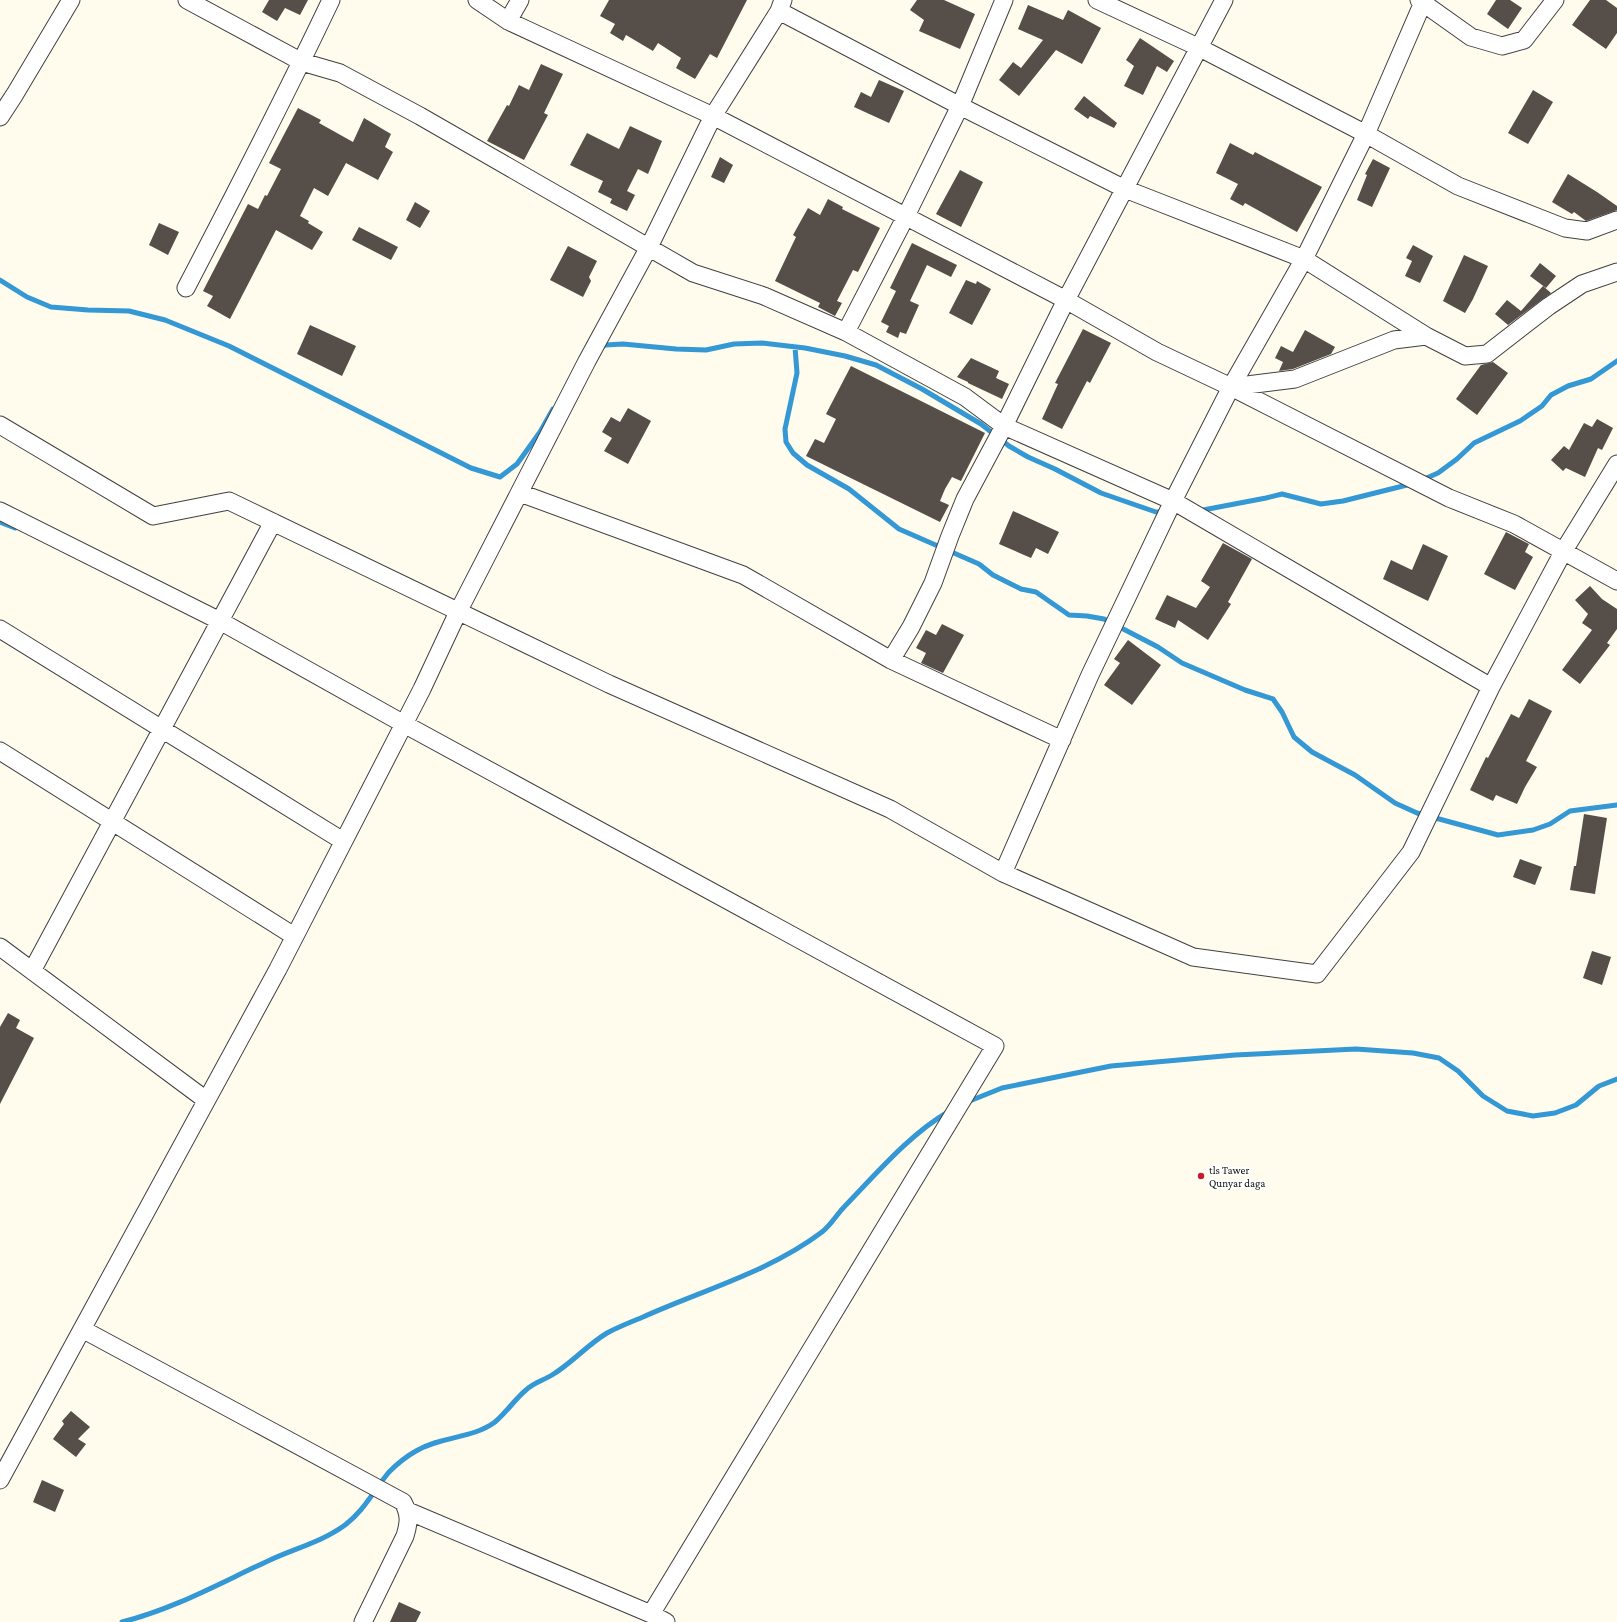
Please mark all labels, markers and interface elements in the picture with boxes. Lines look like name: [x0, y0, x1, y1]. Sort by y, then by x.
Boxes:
place label: tls Tawer Qunyar daga: [1209, 1164, 1265, 1190]
marker: tls Tawer Qunyar daga: [1196, 1171, 1206, 1181]

